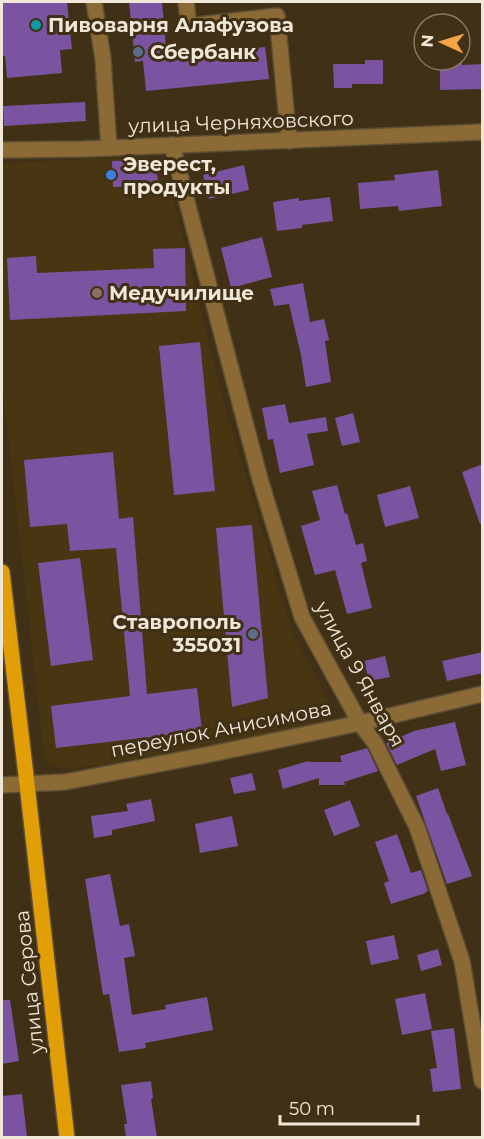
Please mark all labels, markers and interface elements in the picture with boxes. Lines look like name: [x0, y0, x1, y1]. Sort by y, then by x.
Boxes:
north arrow: [412, 12, 472, 72]
place label: Пивоварня Алафузова: [48, 13, 294, 37]
marker: Пивоварня Алафузова: [29, 18, 43, 32]
text: N: [418, 34, 437, 48]
place label: Сбербанк: [150, 40, 256, 64]
marker: Сбербанк: [131, 45, 145, 59]
street label: улица Черняховского: [127, 106, 354, 138]
place label: Эверест, продукты: [123, 152, 230, 199]
marker: Эверест, продукты: [104, 168, 118, 182]
place label: Медучилище: [109, 281, 254, 305]
marker: Медучилище: [90, 286, 104, 300]
street label: улица 9 Января: [310, 596, 410, 751]
place label: Ставрополь 355031: [113, 610, 241, 657]
marker: Ставрополь 355031: [246, 627, 260, 641]
street label: переулок Анисимова: [109, 696, 333, 762]
street label: улица Серова: [10, 909, 49, 1056]
scale bar: [280, 1088, 418, 1126]
text: 50 m: [289, 1098, 335, 1120]

